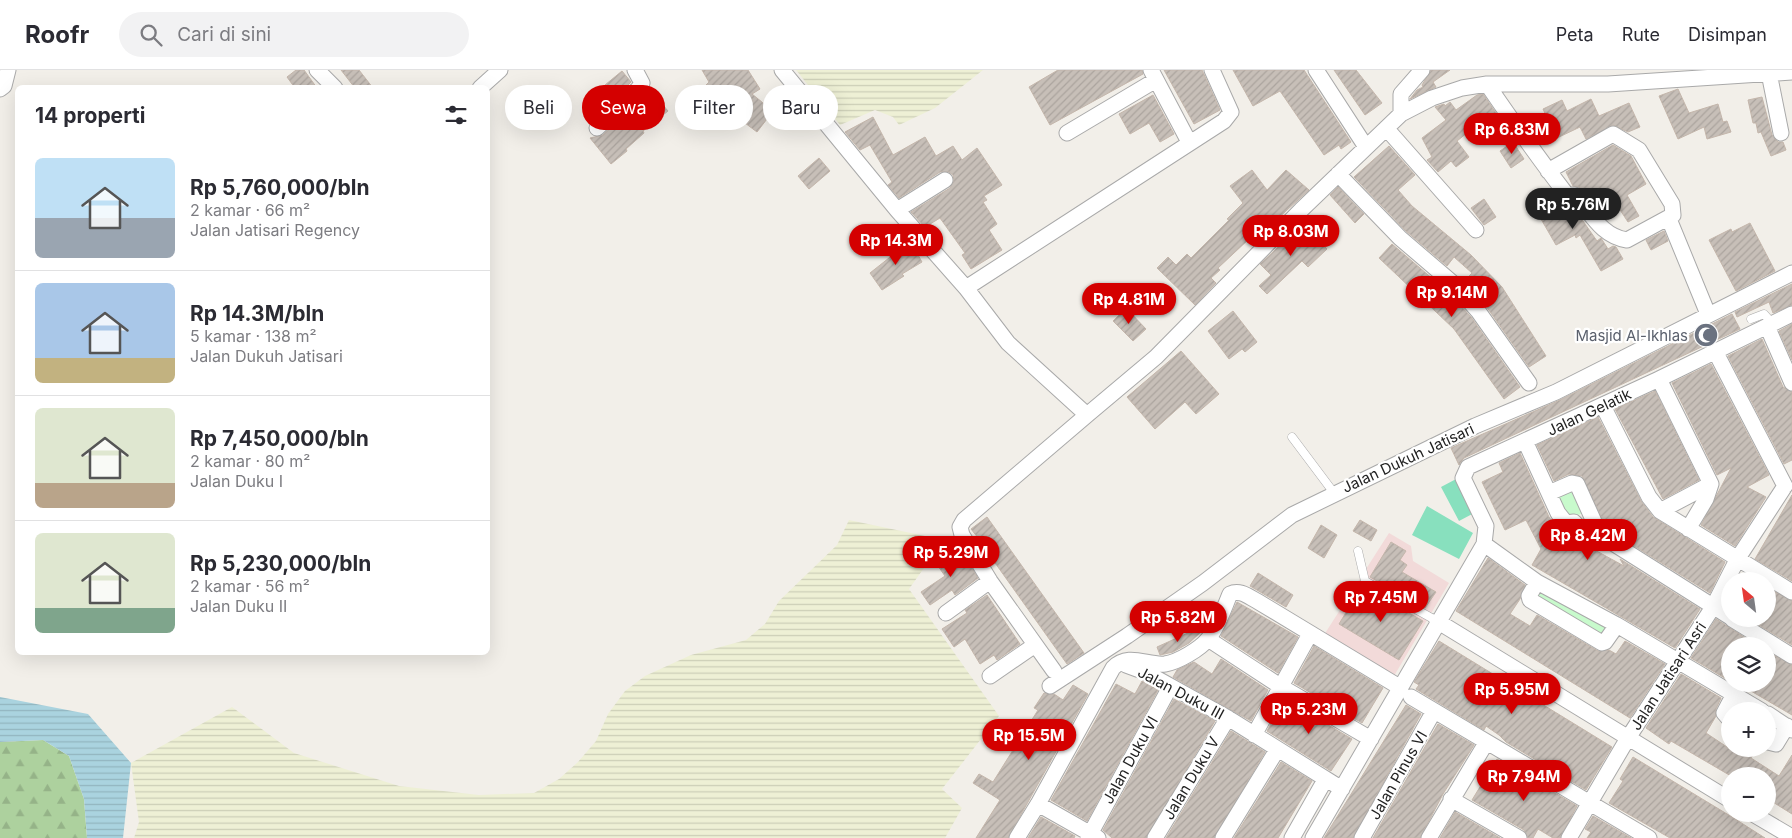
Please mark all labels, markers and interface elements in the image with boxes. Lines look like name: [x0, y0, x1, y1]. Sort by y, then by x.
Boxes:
search box: [119, 12, 469, 57]
text: Roofr: [25, 20, 89, 49]
icon: search: [137, 21, 165, 49]
text: Cari di sini: [177, 23, 271, 46]
text: Peta: [1556, 24, 1594, 45]
text: Rute: [1622, 24, 1660, 45]
text: Disimpan: [1688, 24, 1767, 45]
chip: Beli: [505, 85, 572, 130]
chip: Sewa: [582, 85, 665, 130]
chip: Filter: [675, 85, 753, 130]
chip: Baru: [763, 85, 838, 130]
icon: filters: [442, 101, 470, 129]
text: 14 properti: [35, 103, 145, 128]
pin: Rp 6.83M: [1460, 112, 1564, 155]
text: Rp 6.83M: [1475, 119, 1549, 139]
text: Rp 5,760,000/bln: [190, 175, 370, 200]
icon: home: [75, 178, 135, 238]
pin: Rp 5.76M: [1521, 188, 1625, 230]
text: Rp 5.76M: [1536, 194, 1610, 214]
text: 2 kamar · 66 m²: [190, 200, 310, 220]
pin: Rp 8.03M: [1239, 214, 1343, 257]
text: Jalan Jatisari Regency: [190, 220, 360, 240]
text: Rp 8.03M: [1253, 221, 1329, 241]
pin: Rp 14.3M: [844, 224, 948, 266]
text: Rp 14.3M: [860, 230, 932, 250]
pin: Rp 9.14M: [1400, 276, 1504, 318]
pin: Rp 4.81M: [1077, 282, 1181, 325]
text: Rp 9.14M: [1417, 282, 1487, 302]
text: Rp 4.81M: [1093, 289, 1165, 309]
text: Rp 14.3M/bln: [190, 301, 324, 326]
icon: home: [75, 303, 135, 363]
mosque icon: Masjid Al-Ikhlas: [1693, 322, 1719, 348]
text: 5 kamar · 138 m²: [190, 326, 317, 346]
place label: Masjid Al-Ikhlas: [1575, 326, 1688, 345]
text: Jalan Dukuh Jatisari: [190, 346, 343, 366]
street label: Jalan Gelatik: [1544, 384, 1635, 440]
street label: Jalan Dukuh Jatisari: [1339, 419, 1477, 497]
text: Rp 7,450,000/bln: [190, 426, 369, 451]
icon: home: [75, 428, 135, 488]
text: 2 kamar · 80 m²: [190, 451, 310, 471]
text: Jalan Duku I: [190, 471, 283, 491]
pin: Rp 8.42M: [1536, 518, 1640, 561]
text: Rp 8.42M: [1550, 525, 1626, 545]
pin: Rp 5.29M: [899, 536, 1003, 578]
text: Rp 5.29M: [914, 542, 988, 562]
text: Rp 5,230,000/bln: [190, 551, 371, 576]
icon: home: [75, 553, 135, 613]
north arrow: [1721, 572, 1776, 628]
map controls: [1721, 572, 1776, 822]
text: 2 kamar · 56 m²: [190, 576, 310, 596]
pin: Rp 7.45M: [1329, 580, 1433, 623]
text: Rp 7.45M: [1345, 587, 1417, 607]
text: Jalan Duku II: [190, 596, 287, 616]
pin: Rp 5.82M: [1126, 600, 1230, 643]
text: Rp 5.82M: [1141, 607, 1215, 627]
street label: Jalan Jatisari Asri: [1626, 618, 1710, 734]
button: layers: [1721, 637, 1776, 692]
street label: Jalan Duku III: [1134, 662, 1228, 724]
pin: Rp 5.95M: [1460, 672, 1564, 715]
text: Rp 5.95M: [1475, 679, 1549, 699]
pin: Rp 5.23M: [1257, 692, 1361, 735]
text: Rp 5.23M: [1272, 699, 1346, 719]
button: +: [1721, 702, 1776, 757]
street label: Jalan Duku VI: [1098, 713, 1162, 807]
pin: Rp 15.5M: [977, 718, 1081, 761]
text: Rp 15.5M: [993, 725, 1065, 745]
street label: Jalan Pinus VI: [1365, 727, 1431, 823]
street label: Jalan Duku V: [1159, 733, 1223, 823]
pin: Rp 7.94M: [1472, 760, 1576, 802]
text: Rp 7.94M: [1488, 766, 1560, 786]
button: −: [1721, 767, 1776, 822]

